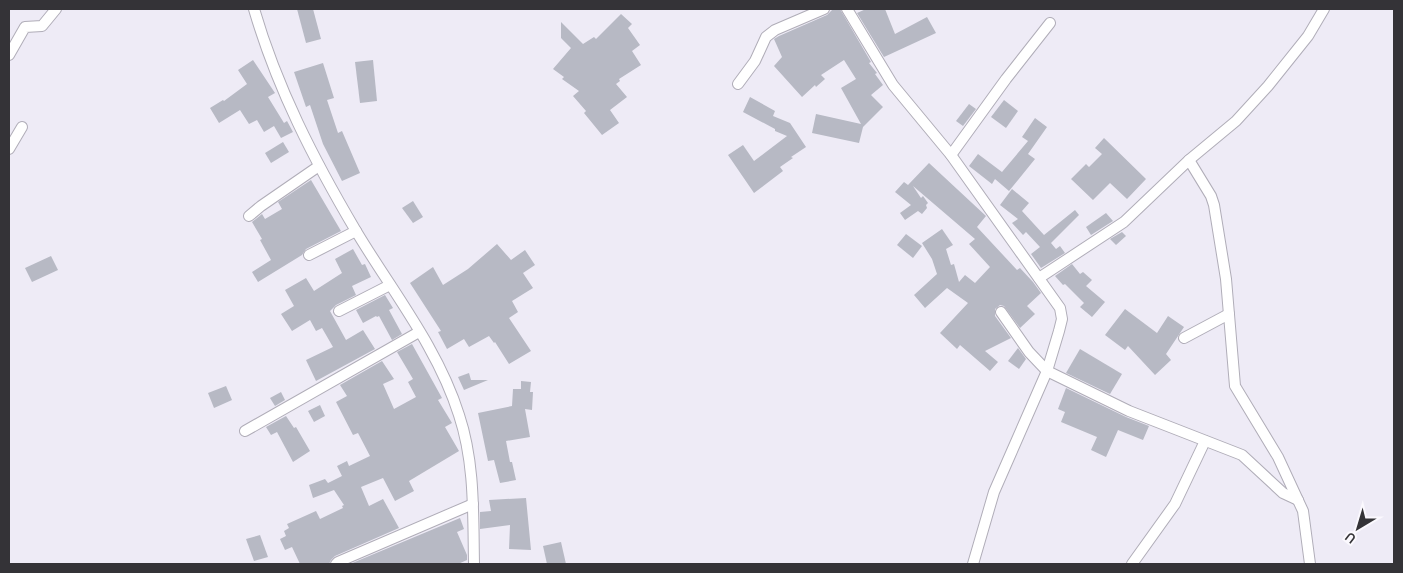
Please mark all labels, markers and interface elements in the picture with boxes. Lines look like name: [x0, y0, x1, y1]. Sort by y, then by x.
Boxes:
north arrow: [1333, 503, 1383, 553]
text: U: [1341, 528, 1359, 548]

